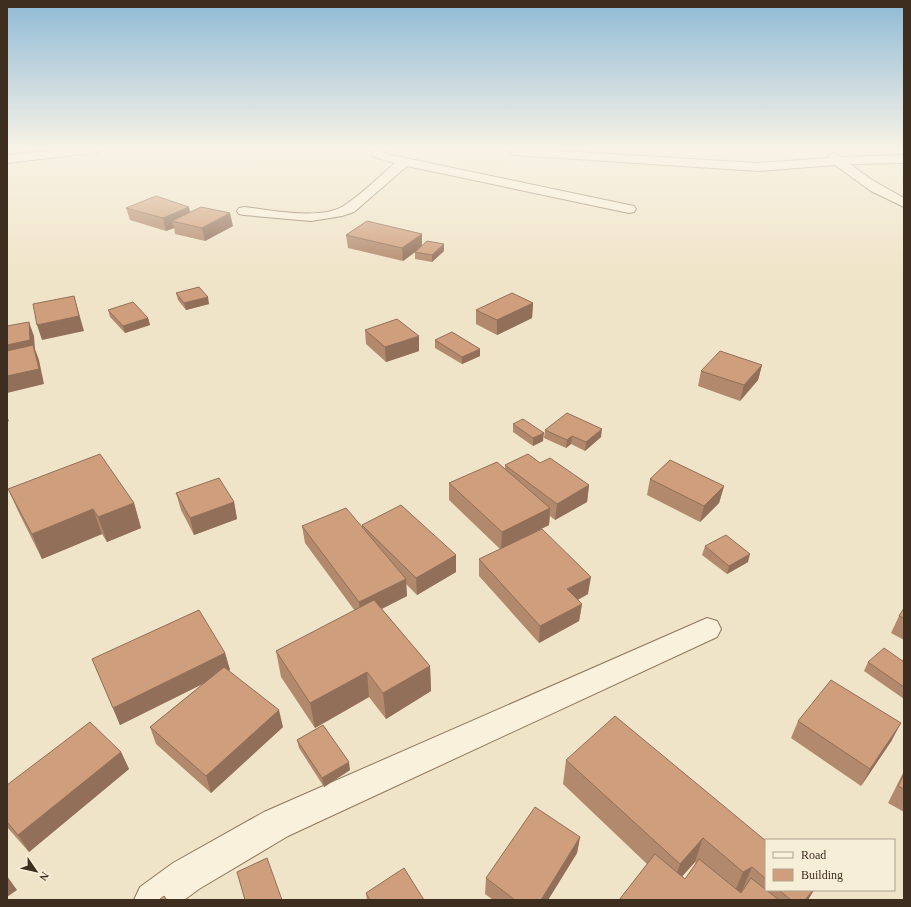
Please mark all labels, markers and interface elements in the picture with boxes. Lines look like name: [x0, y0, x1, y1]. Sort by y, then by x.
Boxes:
legend: [765, 839, 895, 891]
text: Road: [801, 848, 826, 862]
north arrow: [16, 851, 56, 891]
text: Building: [801, 868, 843, 882]
text: N: [37, 870, 51, 883]

